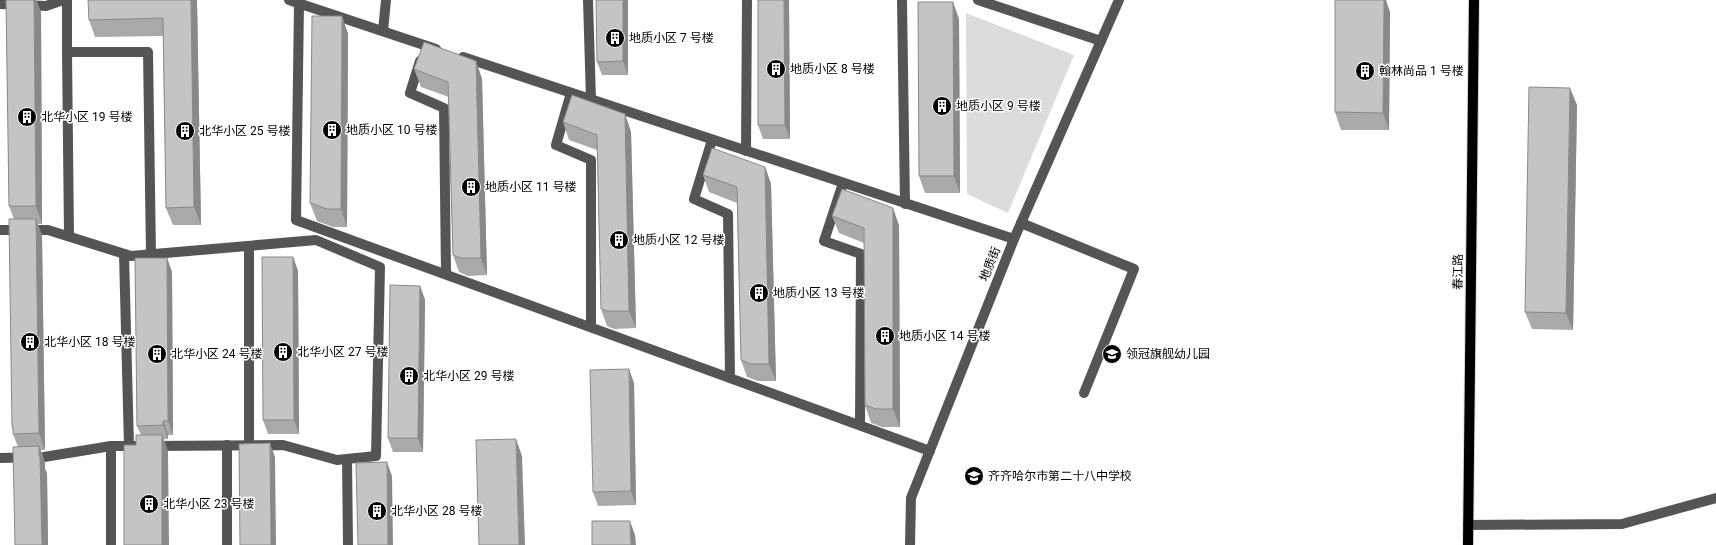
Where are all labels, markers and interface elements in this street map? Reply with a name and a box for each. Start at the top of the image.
building icon: 地质小区 7 号楼 [604,27,626,49]
place label: 地质小区 7 号楼 [629,31,714,45]
building icon: 地质小区 8 号楼 [765,58,787,80]
building icon: 翰林尚品 1 号楼 [1354,60,1376,82]
place label: 地质小区 8 号楼 [790,62,875,76]
place label: 翰林尚品 1 号楼 [1379,64,1464,78]
building icon: 地质小区 9 号楼 [931,95,953,117]
place label: 地质小区 9 号楼 [956,99,1041,113]
building icon: 北华小区 19 号楼 [16,106,38,128]
place label: 北华小区 19 号楼 [41,110,132,124]
building icon: 地质小区 10 号楼 [321,119,343,141]
building icon: 北华小区 25 号楼 [174,120,196,142]
place label: 地质小区 10 号楼 [346,123,437,137]
place label: 北华小区 25 号楼 [199,124,290,138]
building icon: 地质小区 11 号楼 [460,176,482,198]
place label: 地质小区 11 号楼 [485,180,576,194]
building icon: 地质小区 12 号楼 [608,229,630,251]
place label: 地质小区 12 号楼 [633,233,724,247]
street label: 地质街 [977,245,1003,283]
street label: 春江路 [1451,254,1465,290]
building icon: 地质小区 13 号楼 [748,282,770,304]
place label: 地质小区 13 号楼 [773,286,864,300]
building icon: 地质小区 14 号楼 [874,325,896,347]
place label: 地质小区 14 号楼 [899,329,990,343]
building icon: 北华小区 18 号楼 [19,331,41,353]
place label: 北华小区 18 号楼 [44,335,135,349]
building icon: 北华小区 27 号楼 [272,341,294,363]
building icon: 北华小区 24 号楼 [146,343,168,365]
school or university icon: 领冠旗舰幼儿园 [1101,343,1123,365]
place label: 北华小区 27 号楼 [297,345,388,359]
place label: 北华小区 24 号楼 [171,347,262,361]
place label: 领冠旗舰幼儿园 [1126,347,1210,361]
building icon: 北华小区 29 号楼 [398,365,420,387]
place label: 北华小区 29 号楼 [423,369,514,383]
school or university icon: 齐齐哈尔市第二十八中学校 [963,465,985,487]
place label: 齐齐哈尔市第二十八中学校 [988,469,1132,483]
building icon: 北华小区 23 号楼 [138,493,160,515]
place label: 北华小区 23 号楼 [163,497,254,511]
building icon: 北华小区 28 号楼 [366,500,388,522]
place label: 北华小区 28 号楼 [391,504,482,518]

